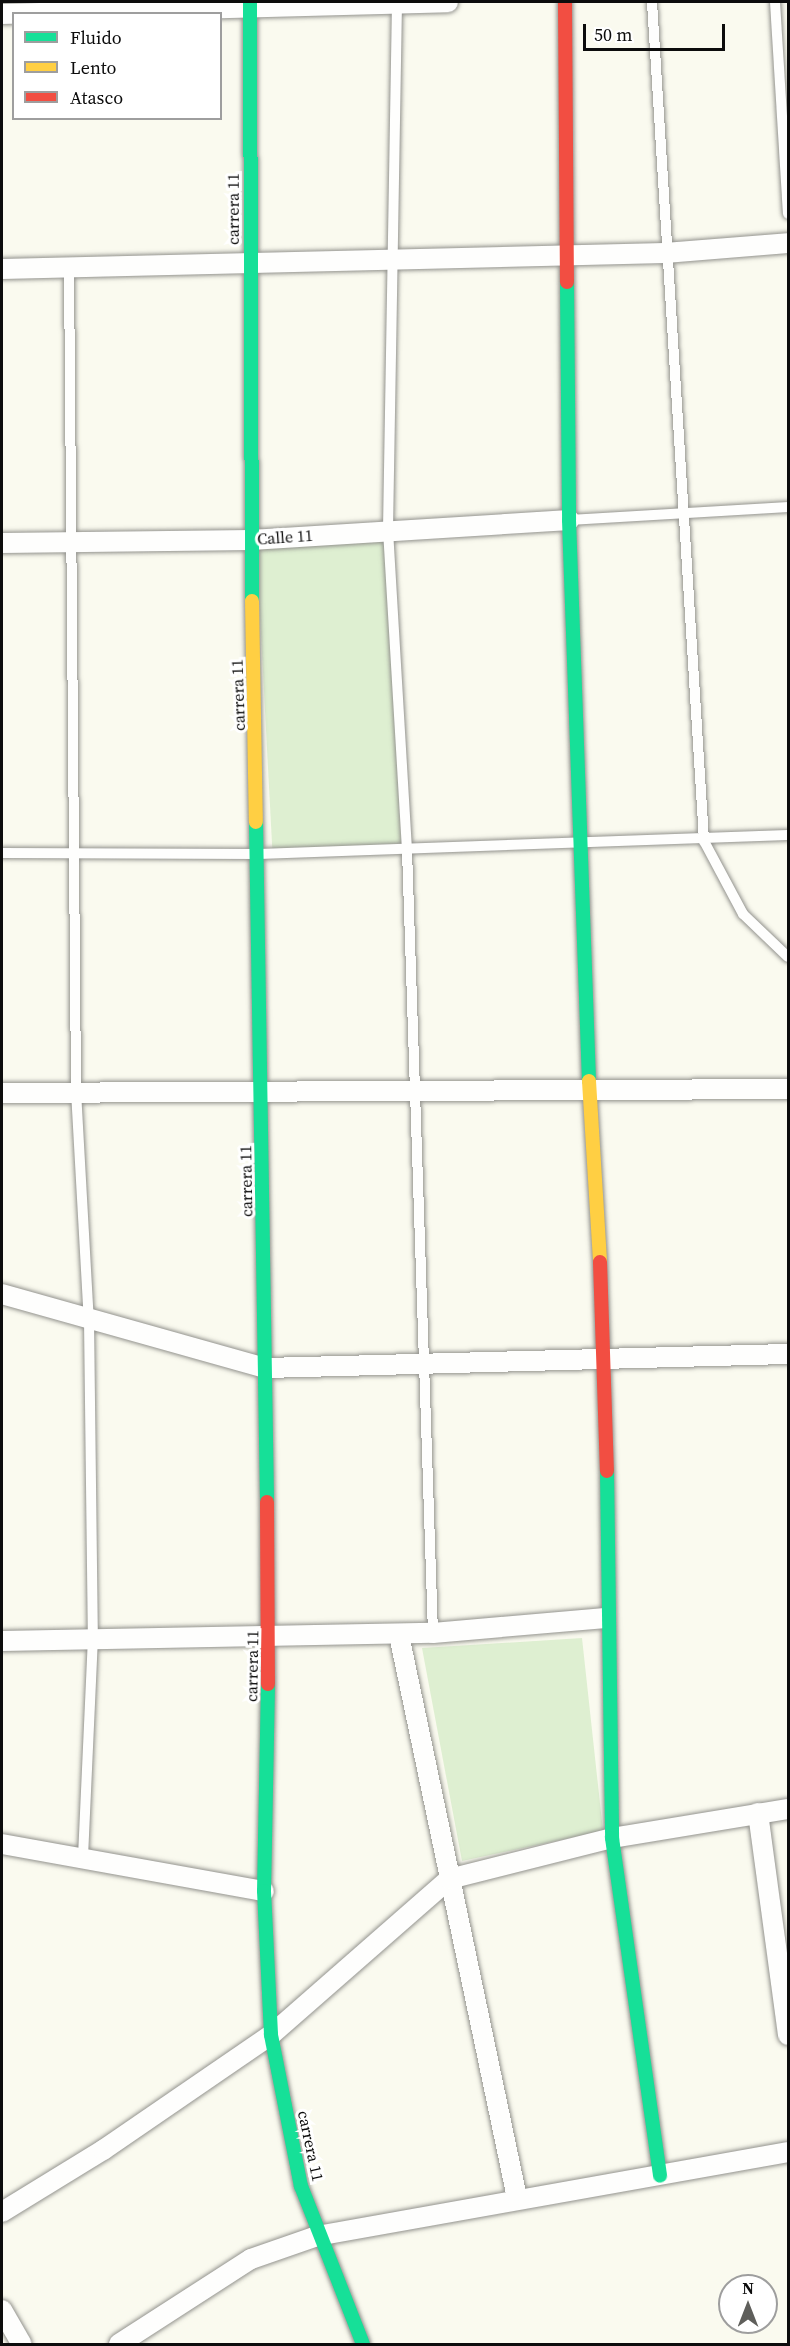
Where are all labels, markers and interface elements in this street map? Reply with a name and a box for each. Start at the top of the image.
legend [12,12,222,120]
scale bar [586,12,728,50]
text: 50 m [594,22,632,47]
text: Fluido [70,25,122,50]
text: Lento [70,55,116,80]
text: Atasco [70,85,123,110]
street label: carrera 11 [223,173,243,245]
street label: Calle 11 [257,525,313,549]
street label: carrera 11 [227,659,249,731]
street label: carrera 11 [236,1145,256,1217]
street label: carrera 11 [242,1630,262,1702]
street label: carrera 11 [294,2109,328,2183]
north arrow [718,2274,778,2334]
text: N [742,2277,754,2299]

